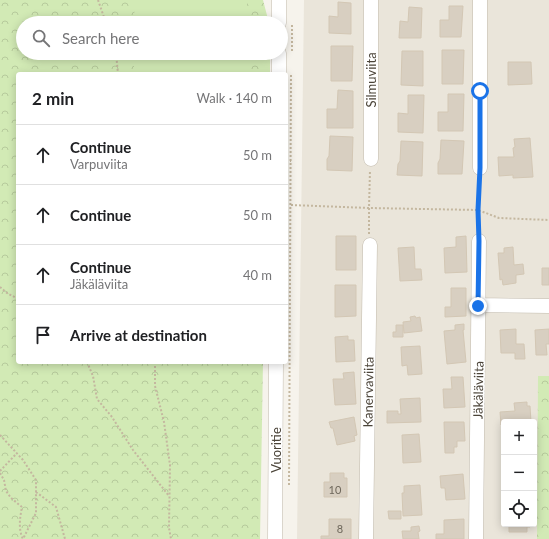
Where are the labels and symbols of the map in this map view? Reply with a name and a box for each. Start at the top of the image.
street label: Silmuviita [363,52,379,108]
route start [471,82,489,100]
route end [469,297,487,315]
street label: Kanervaviita [359,356,377,428]
street label: Jäkäläviita [469,361,487,419]
street label: Vuoritie [268,427,284,473]
house number: 10 [329,483,342,496]
house number: 8 [337,522,343,535]

